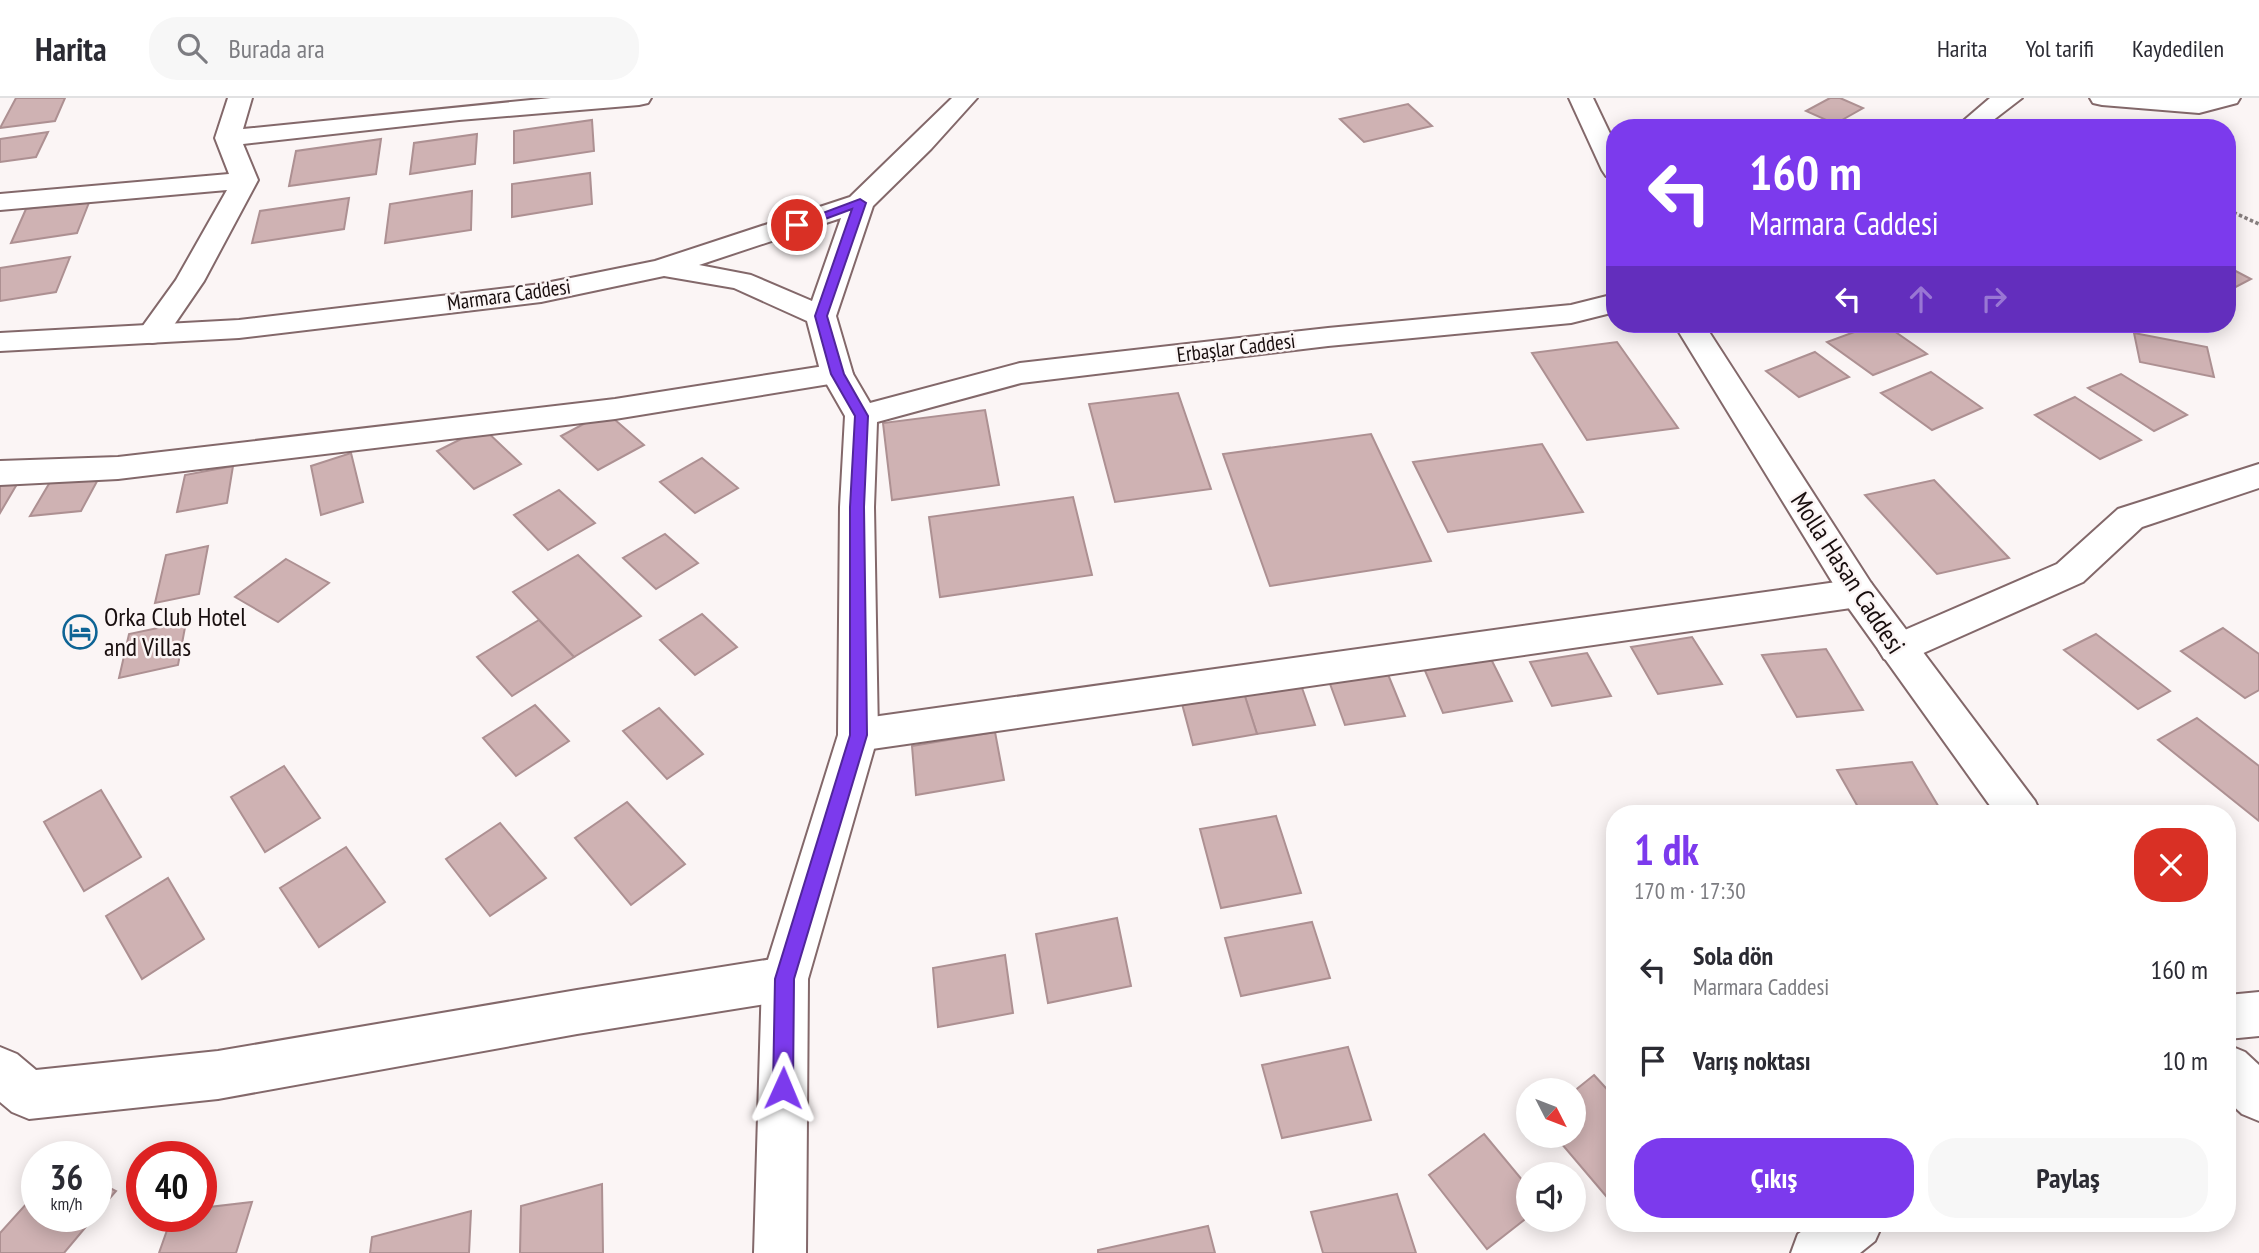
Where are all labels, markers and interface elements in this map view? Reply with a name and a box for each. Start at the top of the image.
search box [149,17,639,80]
text: Harita [35,27,107,70]
icon: search [173,29,211,67]
text: Burada ara [229,32,325,65]
text: Harita [1937,33,1987,64]
text: Yol tarifi [2025,33,2094,64]
text: Kaydedilen [2132,33,2224,64]
text: 160 m [1749,140,1862,204]
icon: left [1634,147,1725,238]
pin [767,195,827,255]
text: Marmara Caddesi [1749,202,1939,244]
icon: arrive [778,206,816,244]
street label: Marmara Caddesi [445,272,572,317]
icon: left [1829,280,1867,318]
icon: ahead [1902,280,1940,318]
icon: right [1975,280,2013,318]
street label: Erbaşlar Caddesi [1175,327,1297,368]
street label: Molla Hasan Caddesi [1784,486,1913,660]
place label: Orka Club Hotel and Villas [104,600,246,663]
hotel icon: Orka Club Hotel and Villas [61,613,99,651]
text: 1 dk [1634,822,1699,877]
button: close [2134,828,2208,902]
text: 170 m · 17:30 [1634,876,1746,905]
text: Sola dön [1693,939,1773,972]
icon: left [1634,951,1672,989]
text: 160 m [2150,953,2208,986]
text: Marmara Caddesi [1693,972,1829,1001]
icon: arrive [1634,1042,1672,1080]
text: Varış noktası [1693,1044,1811,1077]
text: 10 m [2162,1044,2208,1077]
position arrow [746,1051,820,1125]
north arrow [1516,1078,1586,1148]
map controls [1516,1078,1586,1232]
button: Çıkış [1634,1138,1914,1218]
button: Paylaş [1928,1138,2208,1218]
speed limit sign: 40 [126,1141,217,1232]
text: 36 [50,1154,83,1200]
button: sound [1516,1162,1586,1232]
text: km/h [51,1192,82,1215]

